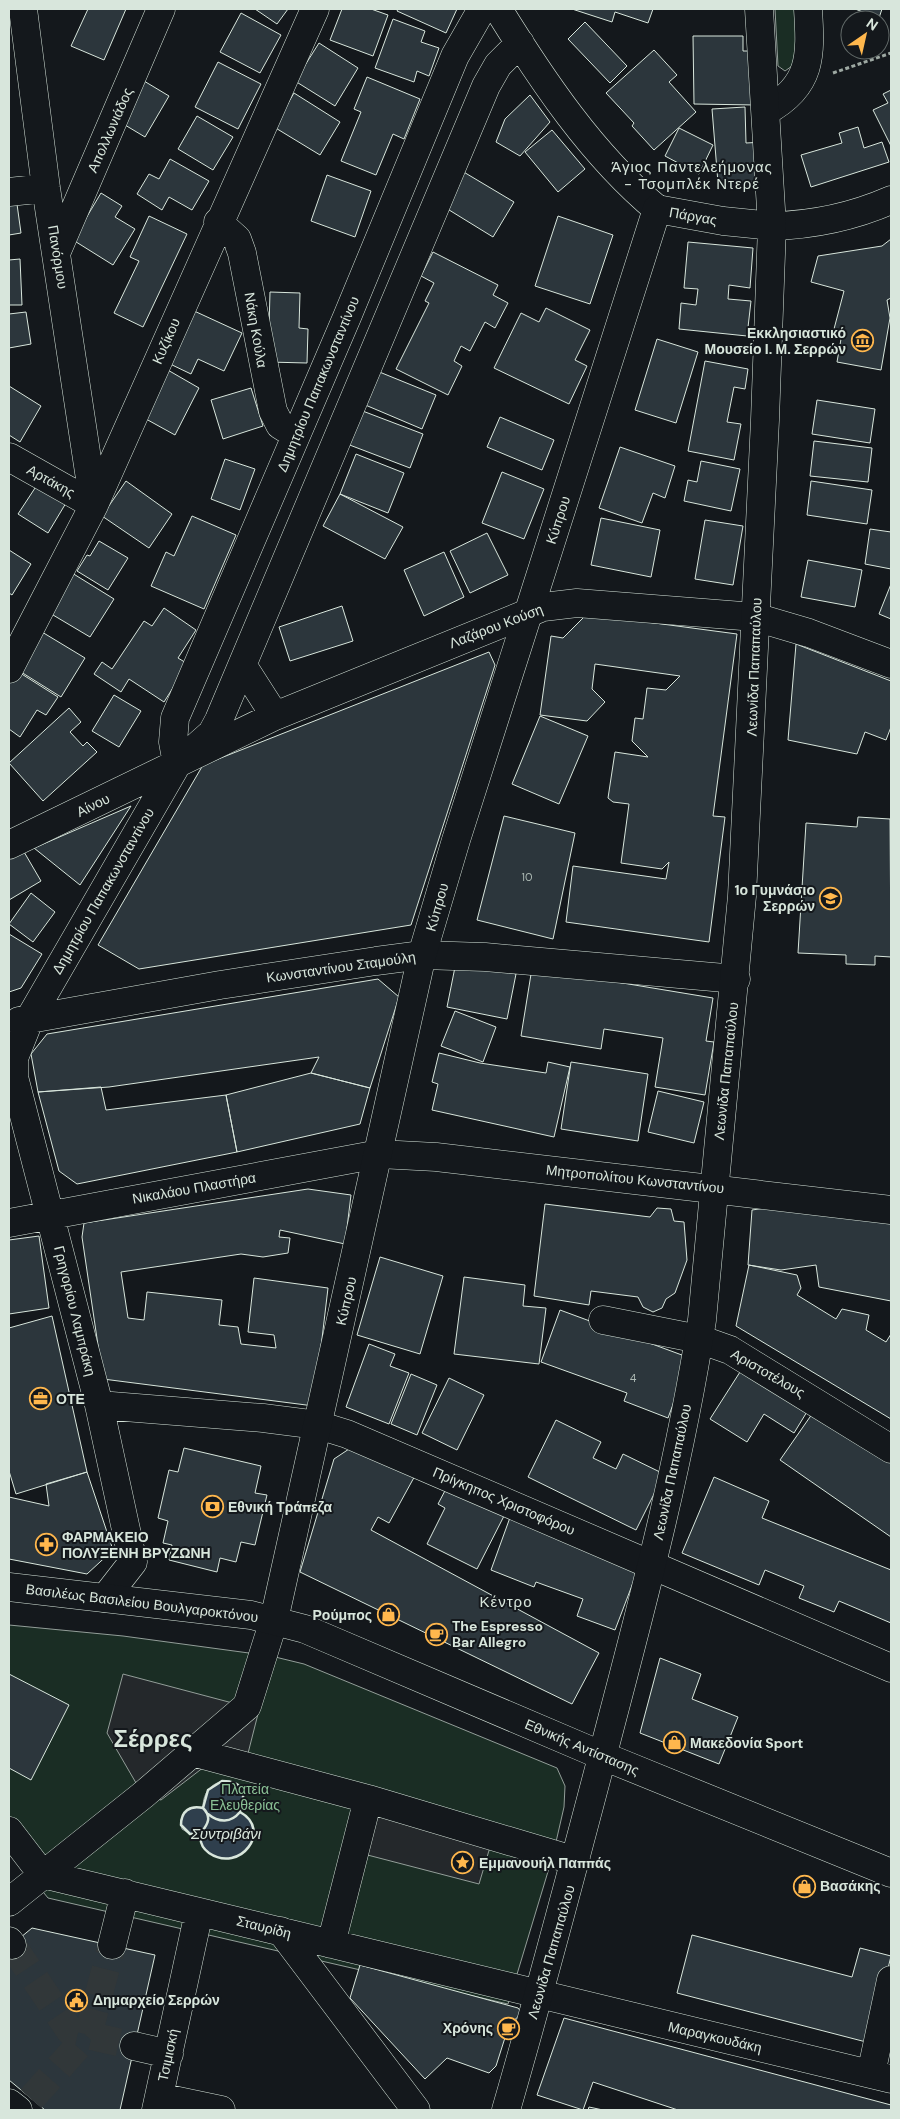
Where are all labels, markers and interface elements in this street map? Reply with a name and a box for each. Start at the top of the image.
north arrow [840,10,890,60]
text: N [863,14,882,35]
street label: Απολλωνιάδος [83,84,137,175]
district label: Άγιος Παντελεήμονας - Τσομπλέκ Ντερέ [611,157,773,194]
street label: Πάργας [668,203,718,229]
street label: Πανόρμου [44,224,72,290]
street label: Νάκη Κούλα [241,291,271,369]
street label: Δημητρίου Παπακωνσταντίνου [273,293,363,475]
street label: Κυζίκου [148,315,184,367]
place label: Εκκλησιαστικό Μουσείο Ι. Μ. Σερρών [705,324,846,358]
museum icon: Εκκλησιαστικό Μουσείο Ι. Μ. Σερρών [850,329,874,353]
street label: Αρτάκης [24,461,78,502]
street label: Κύπρου [542,494,574,546]
street label: Λεωνίδα Παπαπαύλου [743,597,765,737]
street label: Λαζάρου Κούση [447,600,545,652]
street label: Αίνου [73,789,113,821]
street label: Δημητρίου Παπακωνσταντίνου [48,805,158,977]
house number: 10 [522,870,532,884]
street label: Κύπρου [422,881,452,933]
place label: 1ο Γυμνάσιο Σερρών [735,881,815,915]
school or university icon: 1ο Γυμνάσιο Σερρών [819,886,843,910]
street label: Κωνσταντίνου Σταμούλη [265,948,417,986]
street label: Λεωνίδα Παπαπαύλου [710,1001,742,1141]
street label: Μητροπολίτου Κωνσταντίνου [545,1161,725,1197]
street label: Νικαλάου Πλαστήρα [131,1168,257,1208]
street label: Γρηγορίου Λαμπράκη [50,1244,100,1378]
street label: Κύπρου [332,1275,360,1327]
street label: Αριστοτέλους [728,1345,809,1402]
house number: 4 [630,1371,637,1385]
office icon: ΟΤΕ [28,1387,52,1411]
place label: ΟΤΕ [56,1390,85,1408]
street label: Λεωνίδα Παπαπαύλου [649,1402,695,1542]
street label: Πρίγκηπος Χριστοφόρου [430,1463,578,1539]
bank icon: Εθνική Τράπεζα [200,1495,224,1519]
place label: Εθνική Τράπεζα [228,1498,332,1516]
place label: ΦΑΡΜΑΚΕΙΟ ΠΟΛΥΞΕΝΗ ΒΡΥΖΩΝΗ [62,1528,211,1562]
pharmacy icon: ΦΑΡΜΑΚΕΙΟ ΠΟΛΥΞΕΝΗ ΒΡΥΖΩΝΗ [34,1533,58,1557]
street label: Βασιλέως Βασιλείου Βουλγαροκτόνου [25,1580,259,1626]
district label: Κέντρο [480,1592,533,1612]
shop icon: Ρούμπος [376,1603,400,1627]
place label: Ρούμπος [313,1606,372,1624]
place label: The Espresso Bar Allegro [452,1617,543,1651]
cafe icon: The Espresso Bar Allegro [424,1622,448,1646]
street label: Εθνικής Αντίστασης [522,1715,642,1779]
district label: Σέρρες [114,1723,192,1754]
shop icon: Μακεδονία Sport [662,1731,686,1755]
place label: Μακεδονία Sport [690,1734,803,1752]
park label: Πλατεία Ελευθερίας [210,1780,280,1814]
water label: Συντριβάνι [190,1824,262,1844]
place icon: Εμμανουήλ Παππάς [451,1851,475,1875]
place label: Εμμανουήλ Παππάς [479,1854,611,1872]
shop icon: Βασάκης [792,1874,816,1898]
place label: Βασάκης [820,1877,881,1895]
street label: Λεωνίδα Παπαπαύλου [523,1883,579,2021]
street label: Σταυρίδη [235,1912,293,1942]
public building icon: Δημαρχείο Σερρών [65,1988,89,2012]
place label: Δημαρχείο Σερρών [93,1991,220,2009]
cafe icon: Χρόνης [497,2016,521,2040]
street label: Μαραγκουδάκη [666,2017,764,2057]
place label: Χρόνης [443,2019,493,2037]
street label: Τσιμισκή [154,2027,182,2083]

